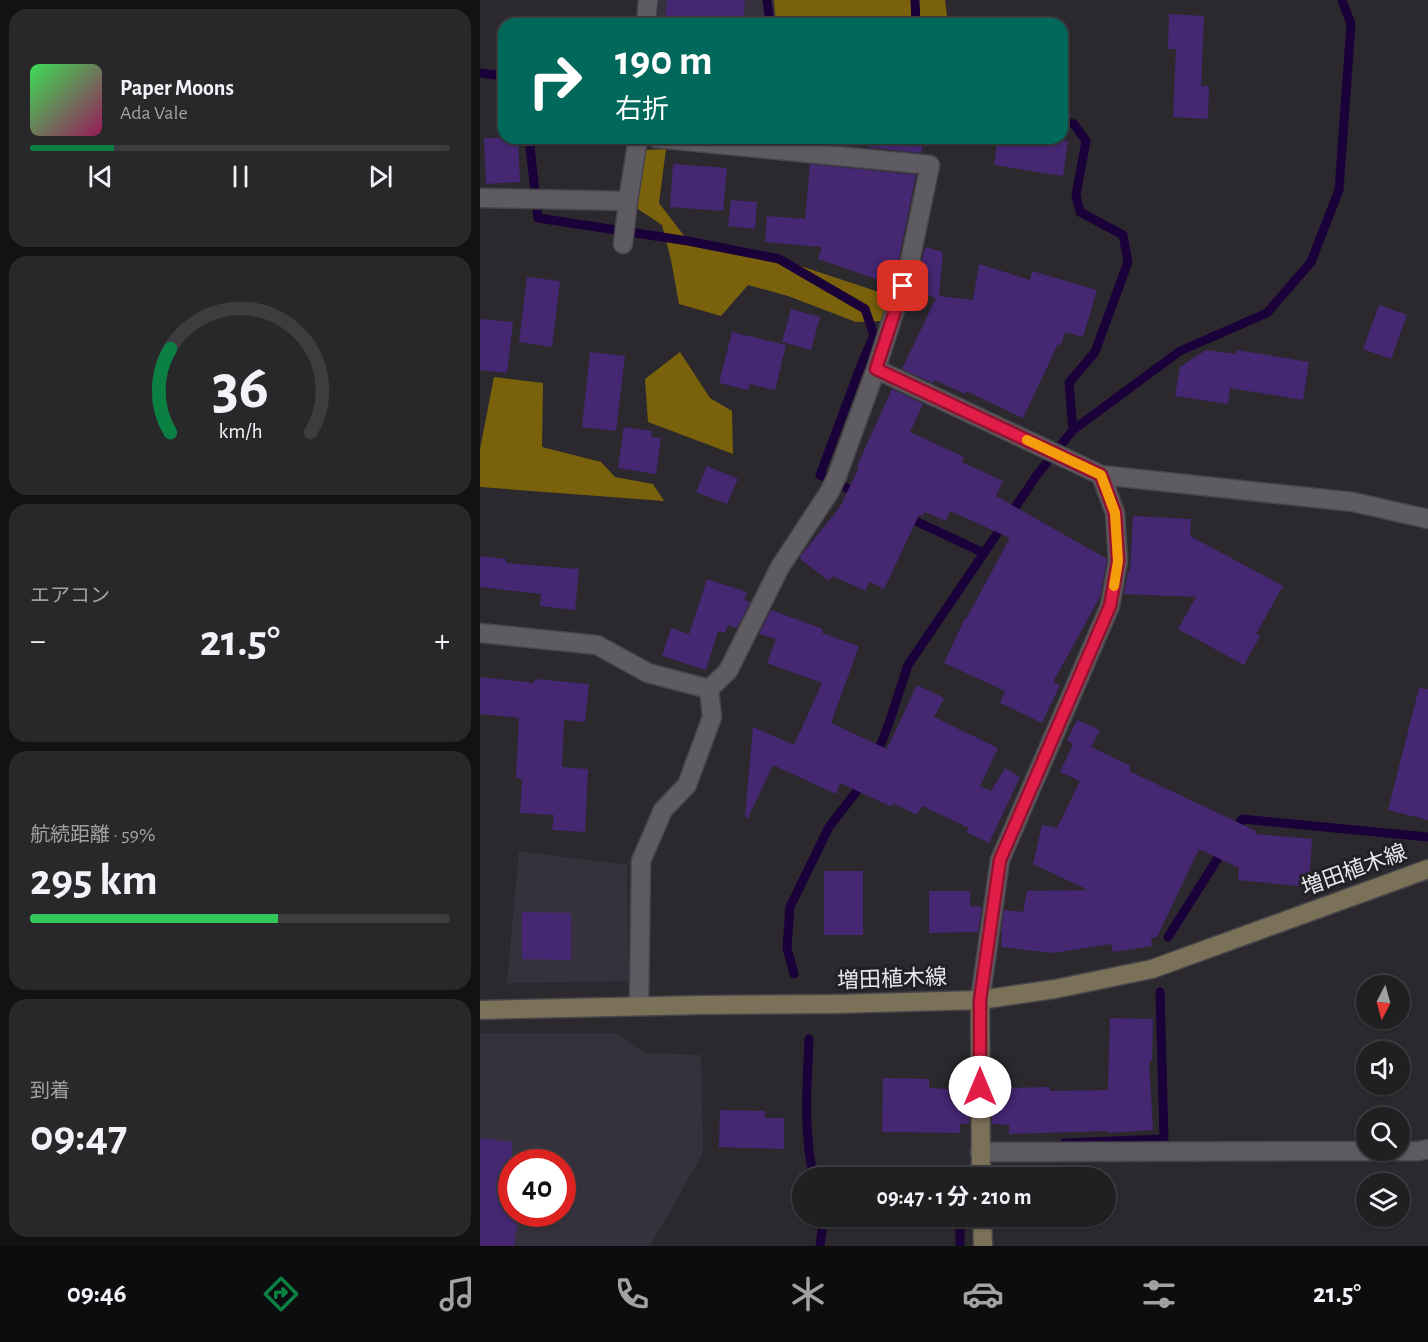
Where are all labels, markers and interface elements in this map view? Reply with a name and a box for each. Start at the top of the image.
text: 190 m [615,40,713,82]
icon: right [516,42,594,120]
text: Paper Moons [120,77,234,99]
text: 右折 [615,96,669,123]
text: Ada Vale [120,103,188,123]
icon: previous [84,160,117,193]
icon: pause [224,160,257,193]
icon: next [364,160,397,193]
pin [877,260,928,311]
icon: arrive [886,269,919,302]
text: 36 [211,357,269,419]
text: km/h [218,421,262,442]
text: エアコン [30,586,110,606]
text: 21.5° [200,619,280,664]
text: − [30,625,46,658]
text: + [434,625,450,658]
text: 航続距離 · 59% [30,825,155,845]
street label: 増田植木線 [1298,840,1409,899]
text: 295 km [30,858,158,903]
street label: 増田植木線 [837,965,947,992]
north arrow [1356,975,1410,1029]
map controls [1356,975,1410,1227]
button: sound [1356,1041,1410,1095]
position arrow [948,1055,1012,1119]
text: 到着 [30,1081,70,1101]
button: search [1356,1107,1410,1161]
text: 09:47 [30,1114,128,1159]
speed limit sign: 40 [498,1149,576,1227]
button: layers [1356,1173,1410,1227]
text: 09:47 · 1 分 · 210 m [876,1186,1032,1208]
icon: directions [260,1273,302,1315]
icon: music [436,1273,478,1315]
icon: phone [611,1273,653,1315]
icon: climate [787,1273,829,1315]
icon: car [962,1273,1004,1315]
icon: filters [1138,1273,1180,1315]
text: 09:46 [67,1280,127,1307]
text: 21.5° [1313,1280,1361,1307]

